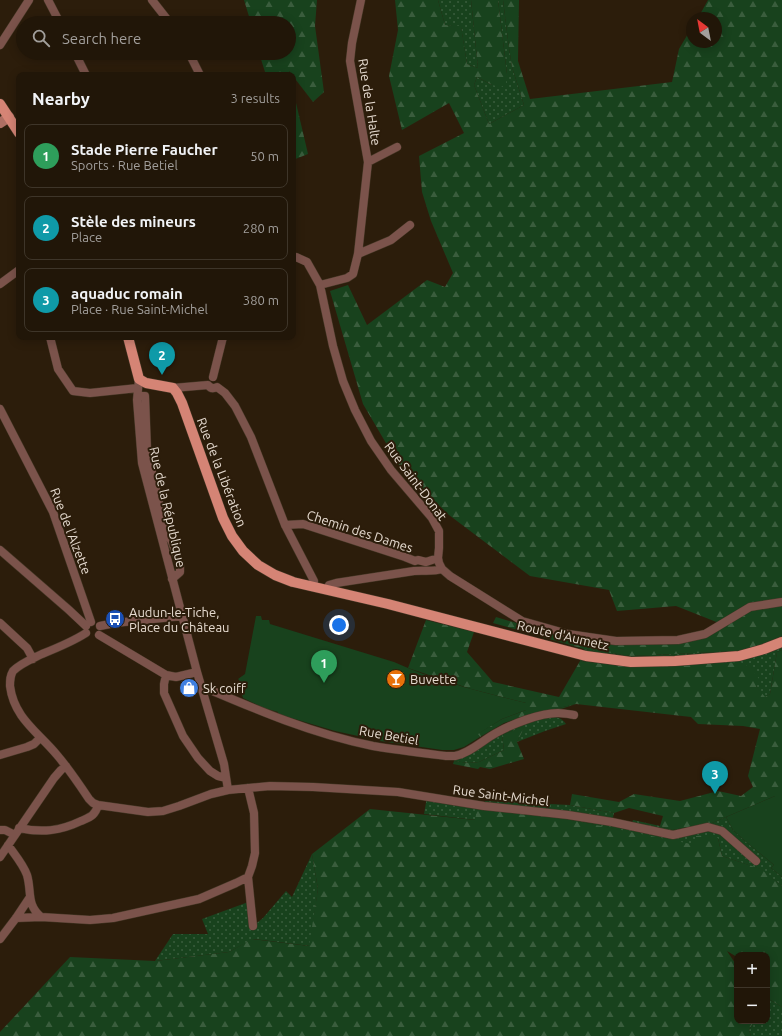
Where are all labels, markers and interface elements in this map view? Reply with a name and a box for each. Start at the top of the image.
north arrow [686,12,722,48]
search box [16,16,296,60]
icon: search [30,27,52,49]
text: Search here [62,30,141,47]
street label: Rue de la Halte [356,57,384,147]
text: Nearby [32,89,90,108]
text: 3 results [230,91,280,105]
text: Stade Pierre Faucher [71,141,218,158]
text: 1 [42,149,50,163]
text: 50 m [250,149,279,163]
text: Sports · Rue Betiel [71,158,178,172]
text: Stèle des mineurs [71,213,196,230]
text: 2 [42,221,50,235]
text: 280 m [243,221,279,235]
text: Place [71,230,102,244]
text: aquaduc romain [71,285,183,302]
text: 3 [42,293,50,307]
text: 380 m [243,293,279,307]
text: Place · Rue Saint-Michel [71,302,208,316]
pin: 2 [149,342,175,375]
street label: Rue de la Libération [195,415,249,529]
street label: Rue Saint-Donat [382,439,450,523]
street label: Rue de la République [147,445,189,569]
street label: Rue de l'Alzette [48,486,94,576]
street label: Chemin des Dames [305,507,415,555]
place label: Audun-le-Tiche, Place du Château [129,605,230,634]
bus stop icon: Audun-le-Tiche, Place du Château [104,608,126,630]
your location [329,615,349,635]
street label: Route d'Aumetz [516,618,610,652]
pin: 1 [311,650,337,683]
bar icon: Buvette [385,668,407,690]
place label: Buvette [410,672,457,686]
shop icon: Sk coiff [178,677,200,699]
place label: Sk coiff [203,681,246,695]
street label: Rue Betiel [358,723,420,747]
pin: 3 [702,761,728,794]
street label: Rue Saint-Michel [452,782,550,808]
map controls [734,952,770,1024]
button: + [734,952,770,988]
button: − [734,988,770,1024]

